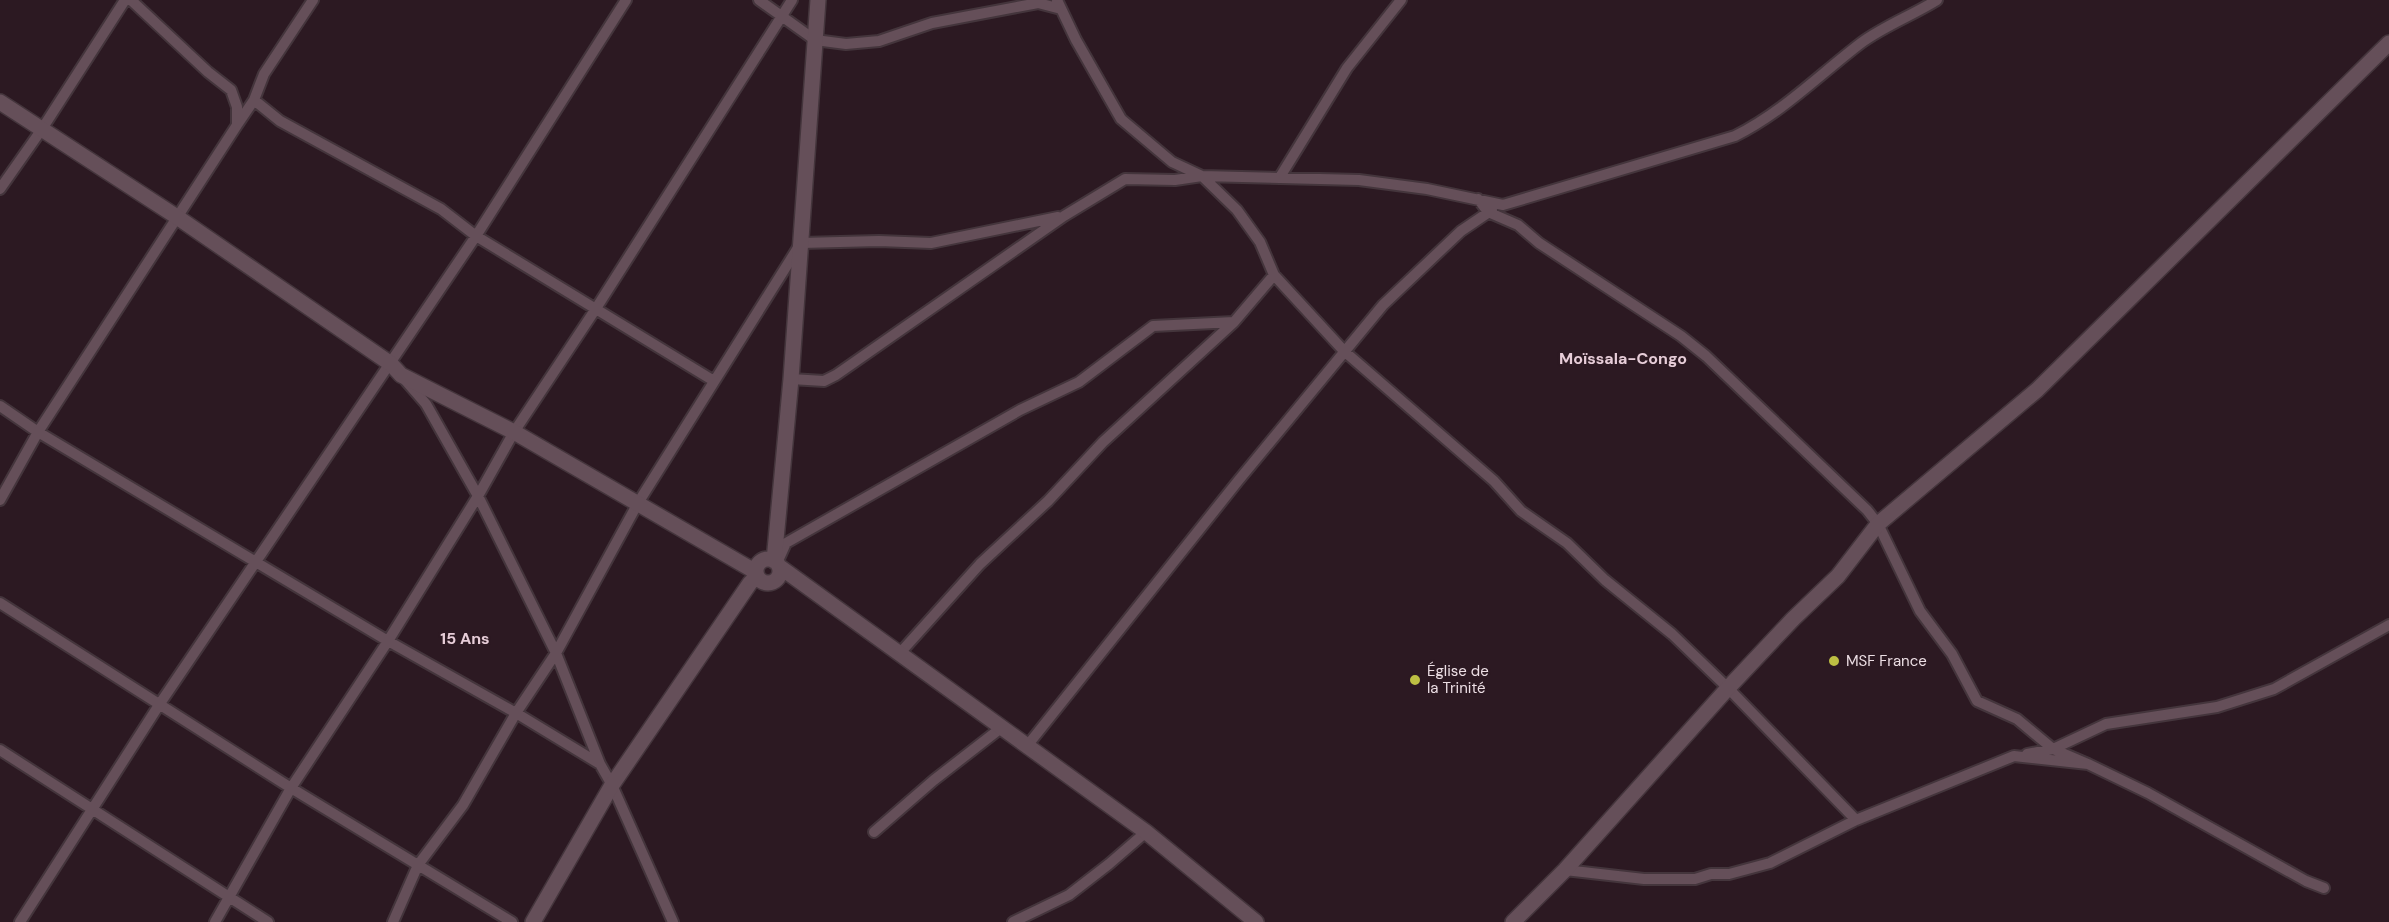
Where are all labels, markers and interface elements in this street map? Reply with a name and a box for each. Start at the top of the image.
district label: Moïssala-Congo [1559,348,1687,369]
district label: 15 Ans [440,628,490,649]
place label: MSF France [1846,651,1927,671]
marker: MSF France [1827,654,1841,668]
place label: Église de la Trinité [1427,661,1489,698]
marker: Église de la Trinité [1408,673,1422,687]

